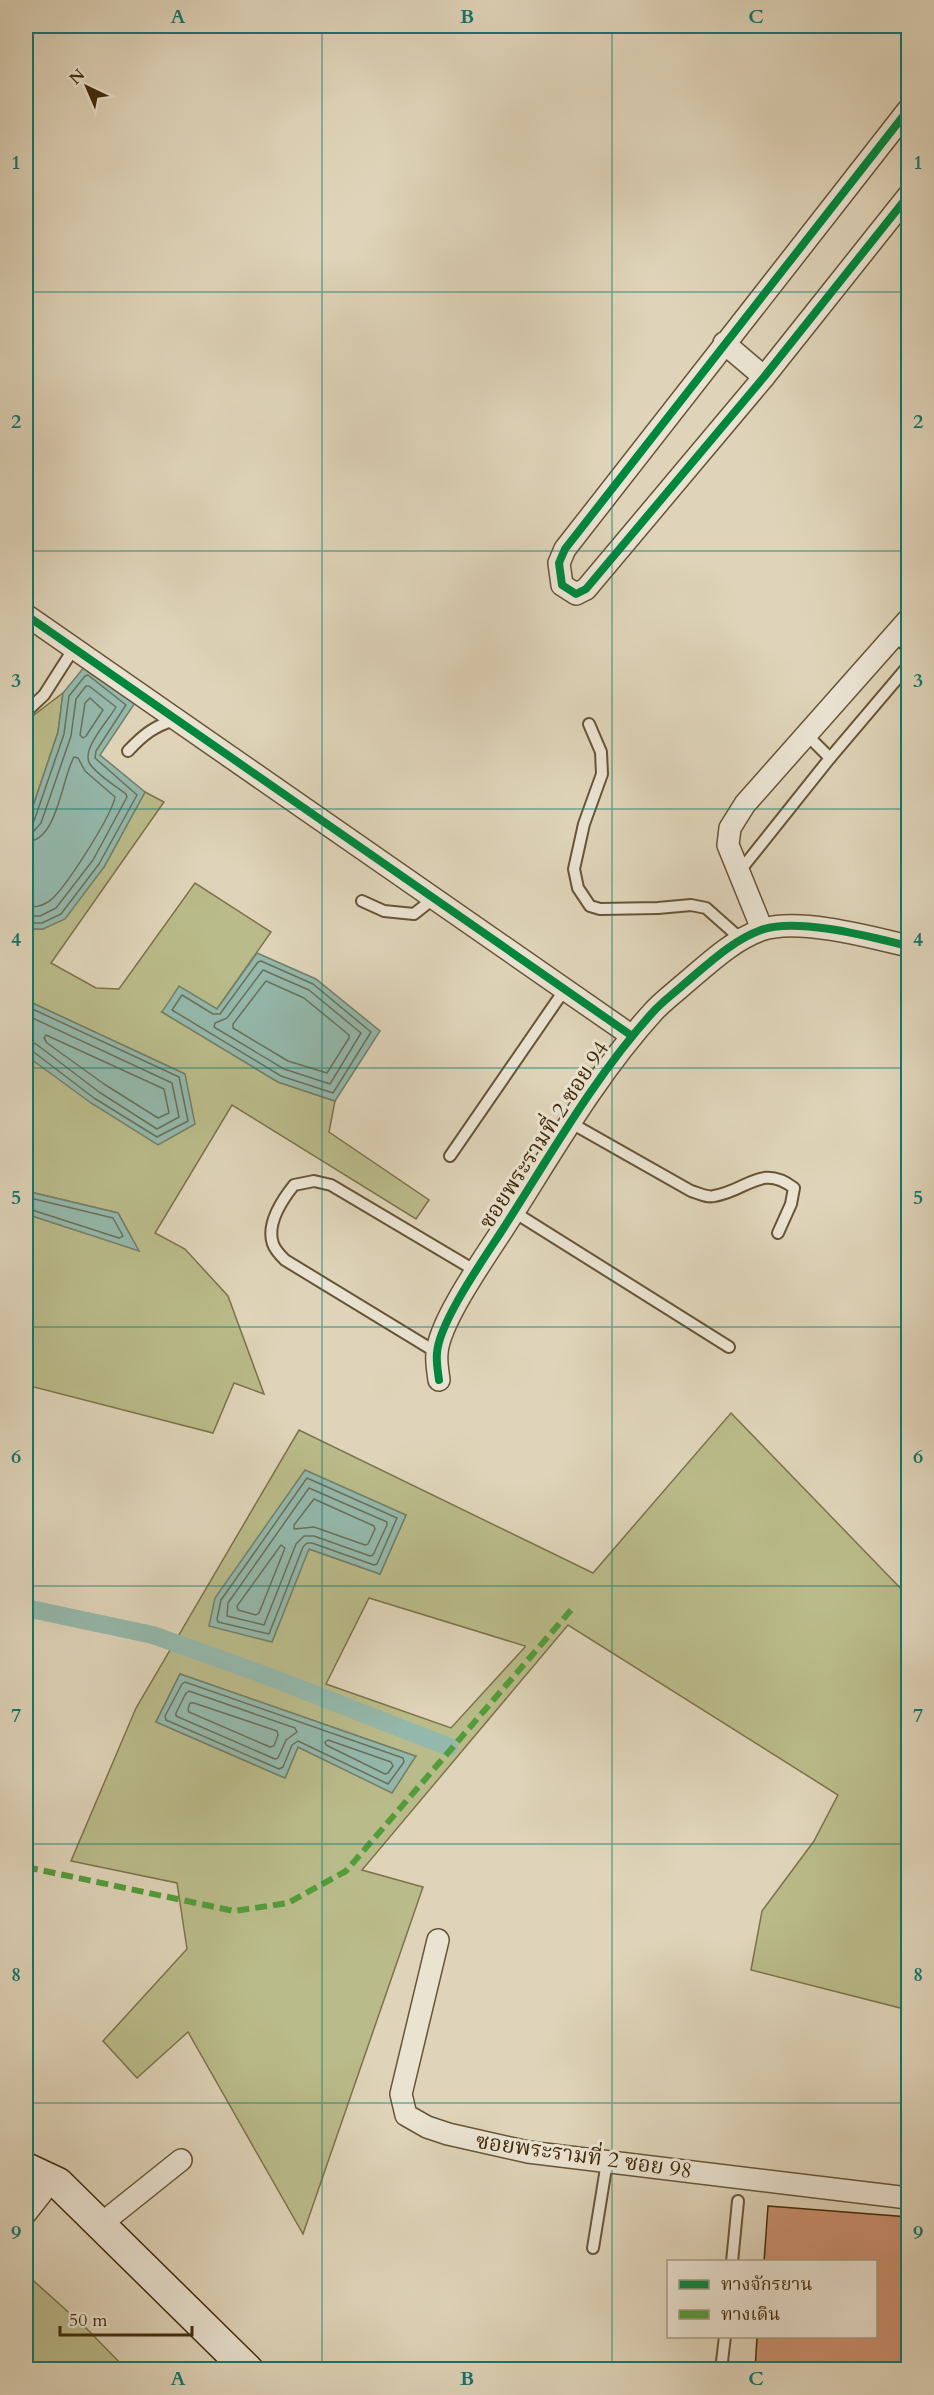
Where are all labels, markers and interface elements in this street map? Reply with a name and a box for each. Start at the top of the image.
text: A [170,3,186,30]
text: B [460,3,474,30]
text: C [748,3,764,30]
north arrow [57,57,117,117]
text: N [65,64,90,90]
text: 1 [11,149,21,176]
text: 1 [913,149,923,176]
text: 2 [11,408,21,435]
text: 2 [913,408,923,435]
text: 3 [11,667,21,694]
text: 3 [913,667,923,694]
text: 4 [11,926,21,953]
text: 4 [913,926,923,953]
street label: ซอยพระรามที่ 2 ซอย 94 [470,1034,616,1235]
text: 5 [11,1184,21,1211]
text: 5 [913,1184,923,1211]
text: 6 [11,1443,21,1470]
text: 6 [913,1443,923,1470]
text: 7 [11,1702,21,1729]
text: 7 [913,1702,923,1729]
text: 8 [11,1961,21,1988]
text: 8 [913,1961,923,1988]
street label: ซอยพระรามที่ 2 ซอย 98 [474,2124,694,2186]
text: 9 [11,2219,21,2246]
text: 9 [913,2219,923,2246]
legend [667,2260,877,2338]
text: ทางจักรยาน [721,2272,812,2297]
scale bar [60,2299,192,2337]
text: ทางเดิน [721,2302,780,2327]
text: 50 m [69,2308,108,2333]
text: A [170,2365,186,2392]
text: B [460,2365,474,2392]
text: C [748,2365,764,2392]

